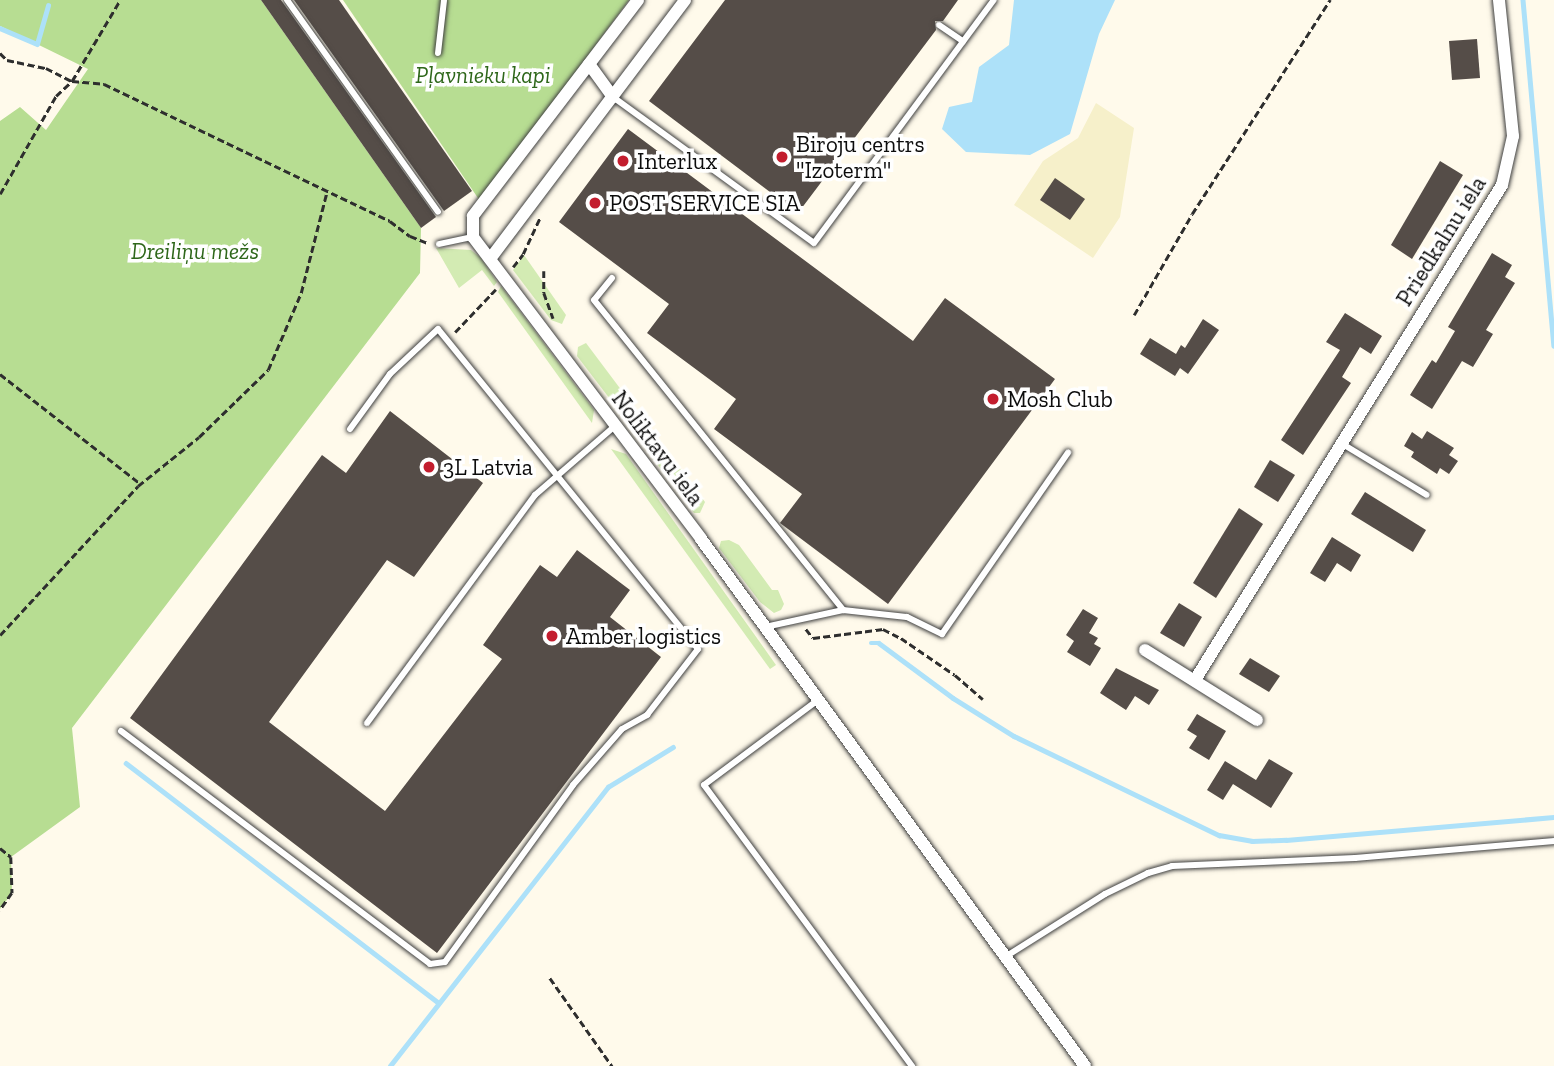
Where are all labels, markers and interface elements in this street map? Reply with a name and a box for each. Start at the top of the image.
park label: Pļavnieku kapi [415,61,551,89]
place label: Biroju centrs "Izoterm" [796,130,925,184]
place label: Interlux [637,147,717,175]
marker: Biroju centrs "Izoterm" [774,149,790,165]
marker: Interlux [615,153,631,169]
street label: Priedkalnu iela [1390,171,1492,311]
place label: POST SERVICE SIA [609,189,800,217]
marker: POST SERVICE SIA [587,195,603,211]
park label: Dreiliņu mežs [131,237,259,265]
street label: Noliktavu iela [606,385,710,511]
place label: Mosh Club [1007,385,1113,413]
marker: Mosh Club [985,391,1001,407]
place label: 3L Latvia [443,453,533,481]
marker: 3L Latvia [421,459,437,475]
place label: Amber logistics [566,622,721,650]
marker: Amber logistics [544,628,560,644]

